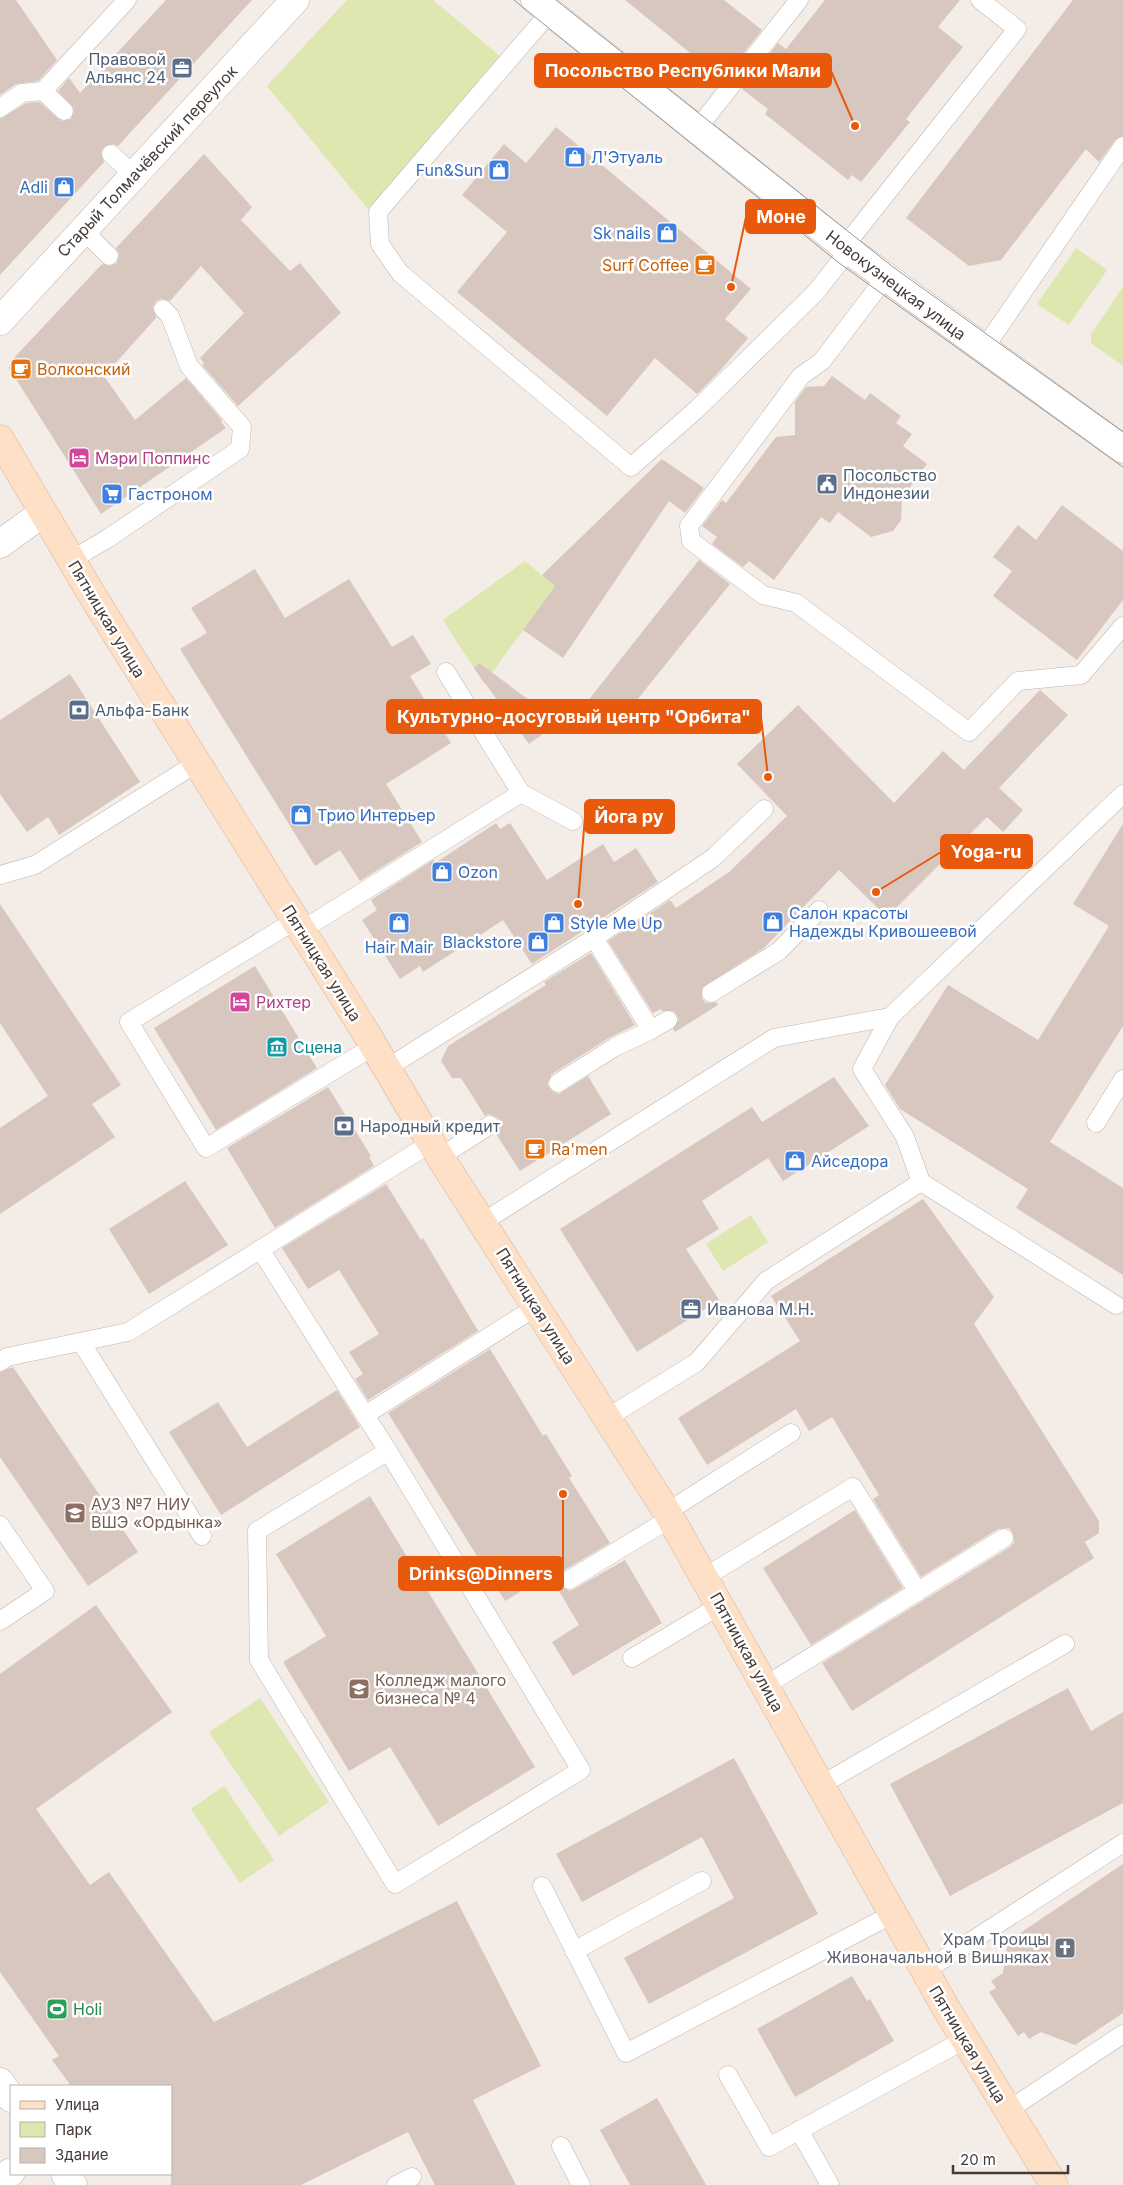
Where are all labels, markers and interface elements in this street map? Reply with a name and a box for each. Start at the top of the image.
place label: Правовой Альянс 24 [85,49,166,87]
callout: Посольство Республики Мали [535,54,831,87]
office icon: Правовой Альянс 24 [170,56,194,80]
text: Посольство Республики Мали [545,60,821,81]
street label: Старый Толмачёвский переулок [53,61,241,261]
shop icon: Л'Этуаль [563,145,587,169]
place label: Л'Этуаль [591,147,663,167]
shop icon: Fun&Sun [487,158,511,182]
place label: Fun&Sun [416,160,483,180]
shop icon: Adli [52,175,76,199]
place label: Adli [19,177,48,197]
callout: Моне [746,200,815,233]
text: Моне [756,206,806,227]
shop icon: Sk nails [655,221,679,245]
place label: Sk nails [593,223,651,243]
street label: Новокузнецкая улица [822,226,970,344]
cafe icon: Surf Coffee [693,253,717,277]
place label: Surf Coffee [602,255,689,275]
cafe icon: Волконский [9,357,33,381]
place label: Волконский [37,359,130,379]
hotel icon: Мэри Поппинс [67,446,91,470]
place label: Мэри Поппинс [95,448,211,468]
place label: Посольство Индонезии [843,465,937,503]
public building icon: Посольство Индонезии [815,472,839,496]
supermarket icon: Гастроном [100,482,124,506]
place label: Гастроном [128,484,213,504]
street label: Пятницкая улица [64,557,150,681]
bank icon: Альфа-Банк [67,698,91,722]
place label: Альфа-Банк [95,700,190,720]
callout: Культурно-досуговый центр "Орбита" [387,700,761,733]
text: Культурно-досуговый центр "Орбита" [397,706,751,727]
callout: Йога ру [585,800,674,833]
shop icon: Трио Интерьер [289,803,313,827]
place label: Трио Интерьер [317,805,436,825]
text: Йога ру [594,806,664,827]
callout: Yoga-ru [941,835,1032,868]
text: Yoga-ru [950,841,1022,862]
shop icon: Ozon [430,860,454,884]
place label: Ozon [458,862,498,882]
street label: Пятницкая улица [278,901,366,1025]
place label: Салон красоты Надежды Кривошеевой [789,903,977,941]
shop icon: Салон красоты Надежды Кривошеевой [761,910,785,934]
shop icon: Hair Mair [387,911,411,935]
shop icon: Style Me Up [542,911,566,935]
place label: Style Me Up [570,913,663,933]
shop icon: Blackstore [526,930,550,954]
place label: Blackstore [443,932,522,952]
place label: Hair Mair [365,937,433,957]
hotel icon: Рихтер [228,990,252,1014]
place label: Рихтер [256,992,311,1012]
museum icon: Сцена [265,1035,289,1059]
place label: Сцена [293,1037,342,1057]
bank icon: Народный кредит [332,1114,356,1138]
place label: Народный кредит [360,1116,501,1136]
cafe icon: Ra'men [523,1137,547,1161]
place label: Ra'men [551,1139,608,1159]
shop icon: Айседора [783,1149,807,1173]
place label: Айседора [811,1151,889,1171]
street label: Пятницкая улица [492,1244,580,1368]
office icon: Иванова М.Н. [679,1297,703,1321]
place label: Иванова М.Н. [707,1299,814,1319]
place label: АУЗ №7 НИУ ВШЭ «Ордынка» [91,1494,223,1532]
school or university icon: АУЗ №7 НИУ ВШЭ «Ордынка» [63,1501,87,1525]
callout: Drinks@Dinners [399,1557,563,1590]
text: Drinks@Dinners [409,1563,553,1584]
street label: Пятницкая улица [706,1589,788,1715]
place label: Колледж малого бизнеса № 4 [375,1670,506,1708]
school or university icon: Колледж малого бизнеса № 4 [347,1677,371,1701]
place label: Храм Троицы Живоначальной в Вишняках [826,1929,1049,1967]
church icon: Храм Троицы Живоначальной в Вишняках [1053,1936,1077,1960]
street label: Пятницкая улица [925,1982,1011,2106]
sports icon: Holi [45,1997,69,2021]
place label: Holi [73,1999,102,2019]
legend [10,2085,172,2175]
text: Улица [55,2095,99,2114]
text: Парк [55,2120,92,2139]
scale bar [953,2142,1068,2174]
text: Здание [55,2145,109,2164]
text: 20 m [960,2150,996,2169]

